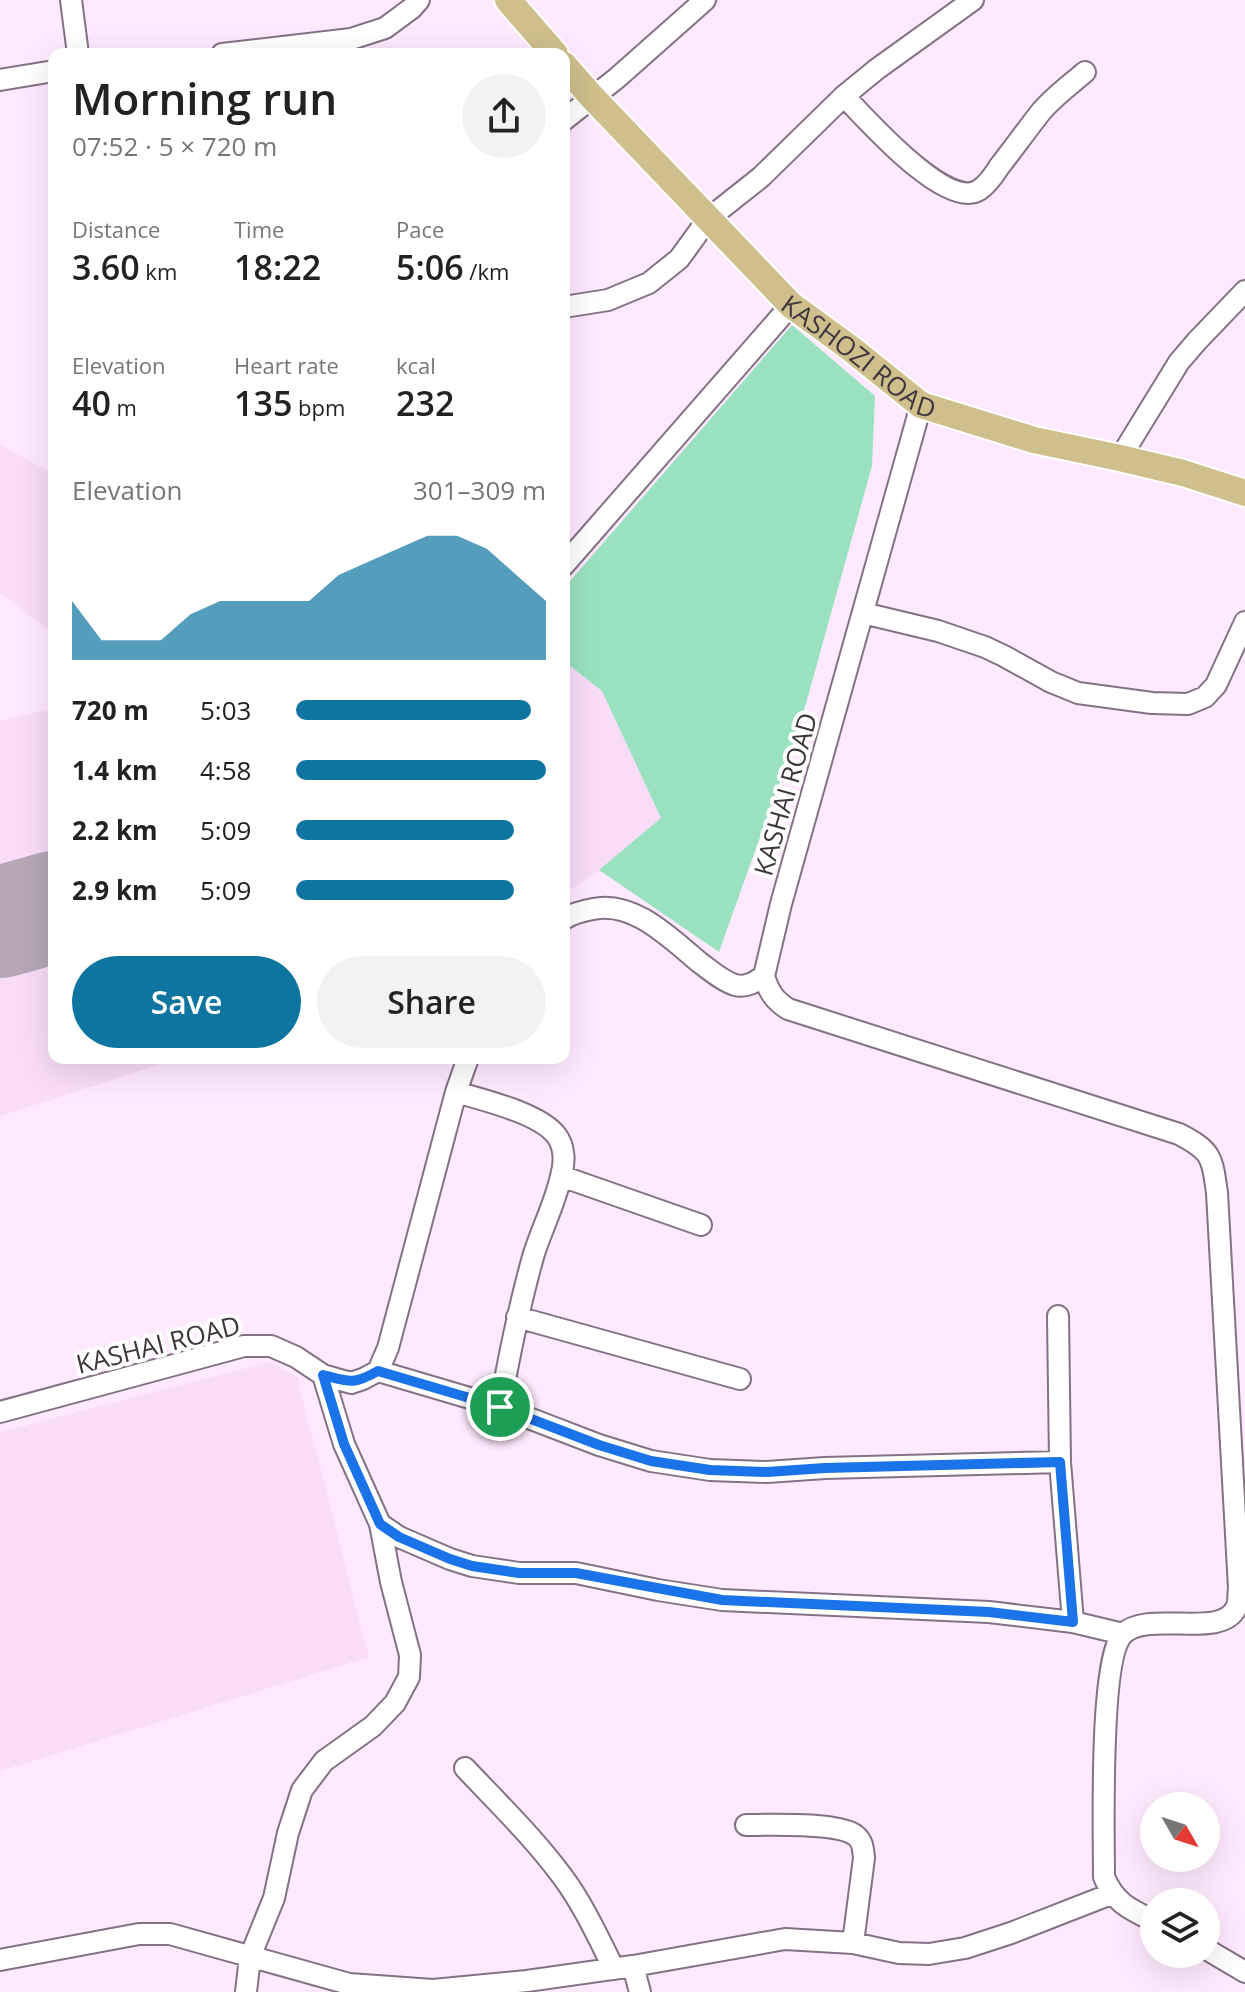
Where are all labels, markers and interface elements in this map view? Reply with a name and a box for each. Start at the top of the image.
text: Morning run [72,68,337,128]
button: share [462,74,546,158]
text: 07:52 · 5 × 720 m [72,128,277,164]
text: Distance [72,214,160,244]
text: Time [234,214,284,244]
text: Pace [396,214,444,244]
text: 3.60 [72,244,140,290]
text: 18:22 [234,244,321,290]
text: 5:06 [396,244,464,290]
text: km [140,256,177,286]
text: /km [464,256,509,286]
street label: KASHOZI ROAD [774,286,941,427]
text: Elevation [72,350,165,380]
text: Heart rate [234,350,339,380]
text: kcal [396,350,436,380]
text: 40 [72,380,111,426]
text: 135 [234,380,292,426]
text: 232 [396,380,454,426]
text: m [111,392,137,422]
text: bpm [292,392,345,422]
text: Elevation [72,472,182,508]
text: 301–309 m [413,472,546,508]
text: 720 m [72,692,149,728]
text: 5:03 [200,692,251,728]
street label: KASHAI ROAD [745,708,825,880]
text: 1.4 km [72,752,158,788]
text: 4:58 [200,752,251,788]
text: 2.2 km [72,812,158,848]
text: 5:09 [200,812,251,848]
text: 2.9 km [72,872,158,908]
text: 5:09 [200,872,251,908]
button: Save [72,956,301,1048]
button: Share [317,956,546,1048]
street label: KASHAI ROAD [72,1306,244,1382]
pin [466,1373,534,1441]
icon: arrive [478,1385,522,1429]
north arrow [1140,1792,1220,1872]
map controls [1140,1792,1220,1968]
button: layers [1140,1888,1220,1968]

